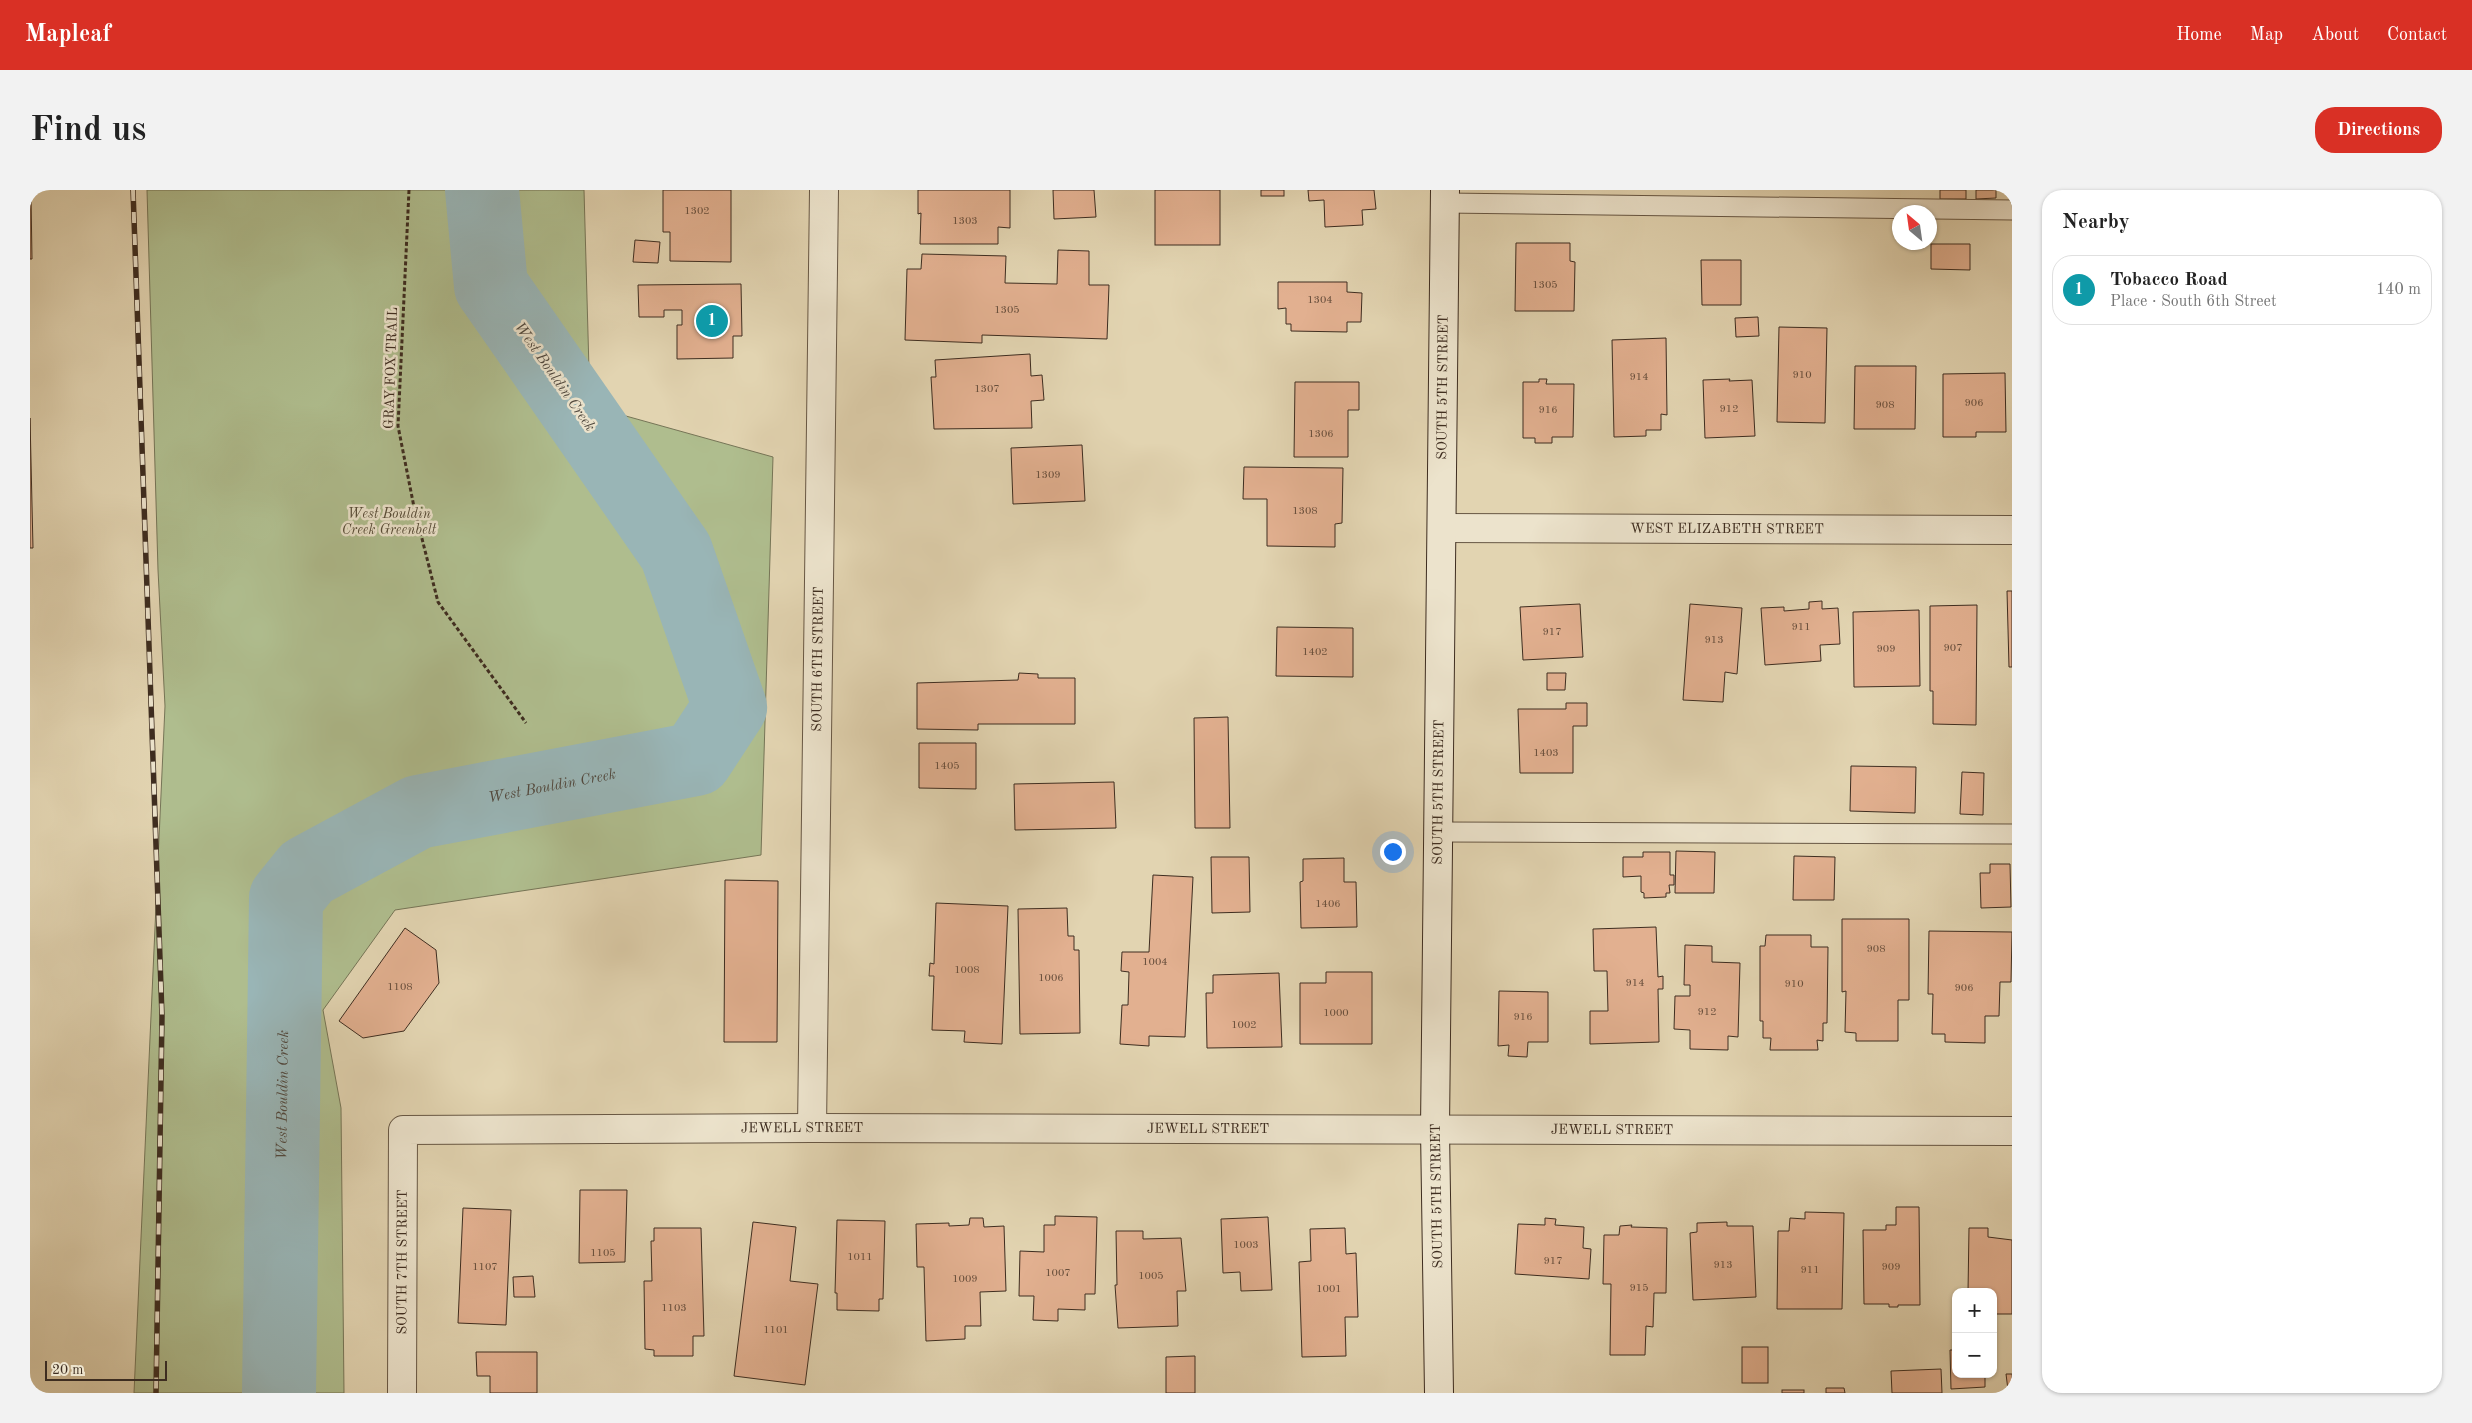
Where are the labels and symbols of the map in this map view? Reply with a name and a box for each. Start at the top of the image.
north arrow [1892,205,1937,250]
house number: 1302 [684,206,710,217]
house number: 1303 [952,216,978,227]
house number: 1305 [1532,280,1558,291]
house number: 1304 [1307,295,1333,306]
pin: 1 [696,302,728,340]
house number: 1305 [994,305,1020,316]
street label: GRAY FOX TRAIL [382,307,400,429]
street label: SOUTH 5TH STREET [1435,314,1451,460]
water label: West Bouldin Creek [511,320,597,434]
house number: 910 [1792,370,1812,381]
house number: 914 [1629,372,1649,383]
house number: 1307 [974,384,1000,395]
house number: 906 [1964,398,1984,409]
house number: 908 [1875,400,1895,411]
house number: 912 [1719,404,1739,415]
house number: 916 [1538,405,1558,416]
house number: 1306 [1308,429,1334,440]
house number: 1309 [1035,470,1061,481]
house number: 1308 [1292,506,1318,517]
park label: West Bouldin Creek Greenbelt [342,507,437,537]
street label: WEST ELIZABETH STREET [1630,522,1824,536]
street label: SOUTH 6TH STREET [810,586,826,732]
house number: 911 [1791,622,1811,633]
house number: 917 [1542,627,1562,638]
house number: 913 [1704,635,1724,646]
house number: 907 [1943,643,1963,654]
house number: 909 [1876,644,1896,655]
house number: 1402 [1302,647,1328,658]
street label: SOUTH 5TH STREET [1431,719,1446,865]
house number: 1403 [1533,748,1559,759]
house number: 1405 [934,761,960,772]
water label: West Bouldin Creek [487,767,617,806]
your location [1380,839,1406,865]
house number: 1406 [1315,899,1341,910]
house number: 908 [1866,944,1886,955]
house number: 1004 [1142,957,1168,968]
house number: 1008 [954,965,980,976]
house number: 1006 [1038,973,1064,984]
house number: 914 [1625,978,1645,989]
house number: 910 [1784,979,1804,990]
house number: 1108 [387,982,413,993]
house number: 906 [1954,983,1974,994]
house number: 912 [1697,1007,1717,1018]
house number: 1000 [1323,1008,1349,1019]
house number: 916 [1513,1012,1533,1023]
house number: 1002 [1231,1020,1257,1031]
water label: West Bouldin Creek [275,1030,292,1160]
street label: JEWELL STREET [741,1121,863,1135]
street label: JEWELL STREET [1147,1122,1269,1136]
street label: SOUTH 5TH STREET [1429,1123,1445,1269]
street label: JEWELL STREET [1551,1123,1673,1137]
street label: SOUTH 7TH STREET [395,1189,410,1335]
house number: 1003 [1233,1240,1259,1251]
house number: 1105 [590,1248,616,1259]
house number: 1011 [847,1252,873,1263]
house number: 917 [1543,1256,1563,1267]
house number: 913 [1713,1260,1733,1271]
house number: 1107 [472,1262,498,1273]
house number: 909 [1881,1262,1901,1273]
house number: 911 [1800,1265,1820,1276]
house number: 1007 [1045,1268,1071,1279]
house number: 1005 [1138,1271,1164,1282]
house number: 1009 [952,1274,978,1285]
house number: 915 [1629,1283,1649,1294]
house number: 1001 [1316,1284,1342,1295]
house number: 1103 [661,1303,687,1314]
house number: 1101 [763,1325,789,1336]
scale bar [45,1358,168,1381]

